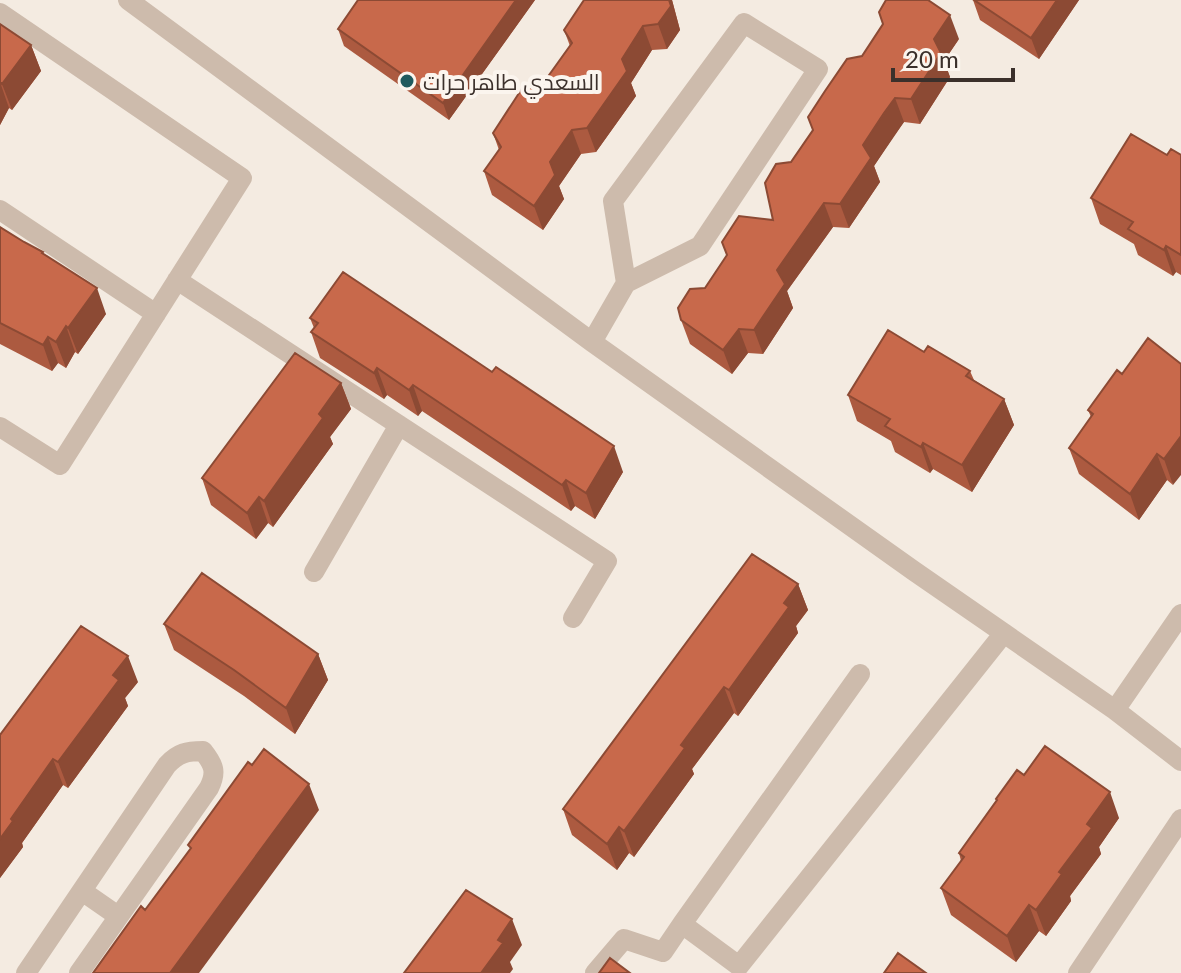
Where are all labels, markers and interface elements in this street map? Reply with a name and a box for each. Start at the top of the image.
scale bar [893,32,1013,82]
text: 20 m [905,44,959,73]
place label: السعدي طاهر حرات [423,68,600,99]
marker: السعدي طاهر حرات [398,72,416,90]

